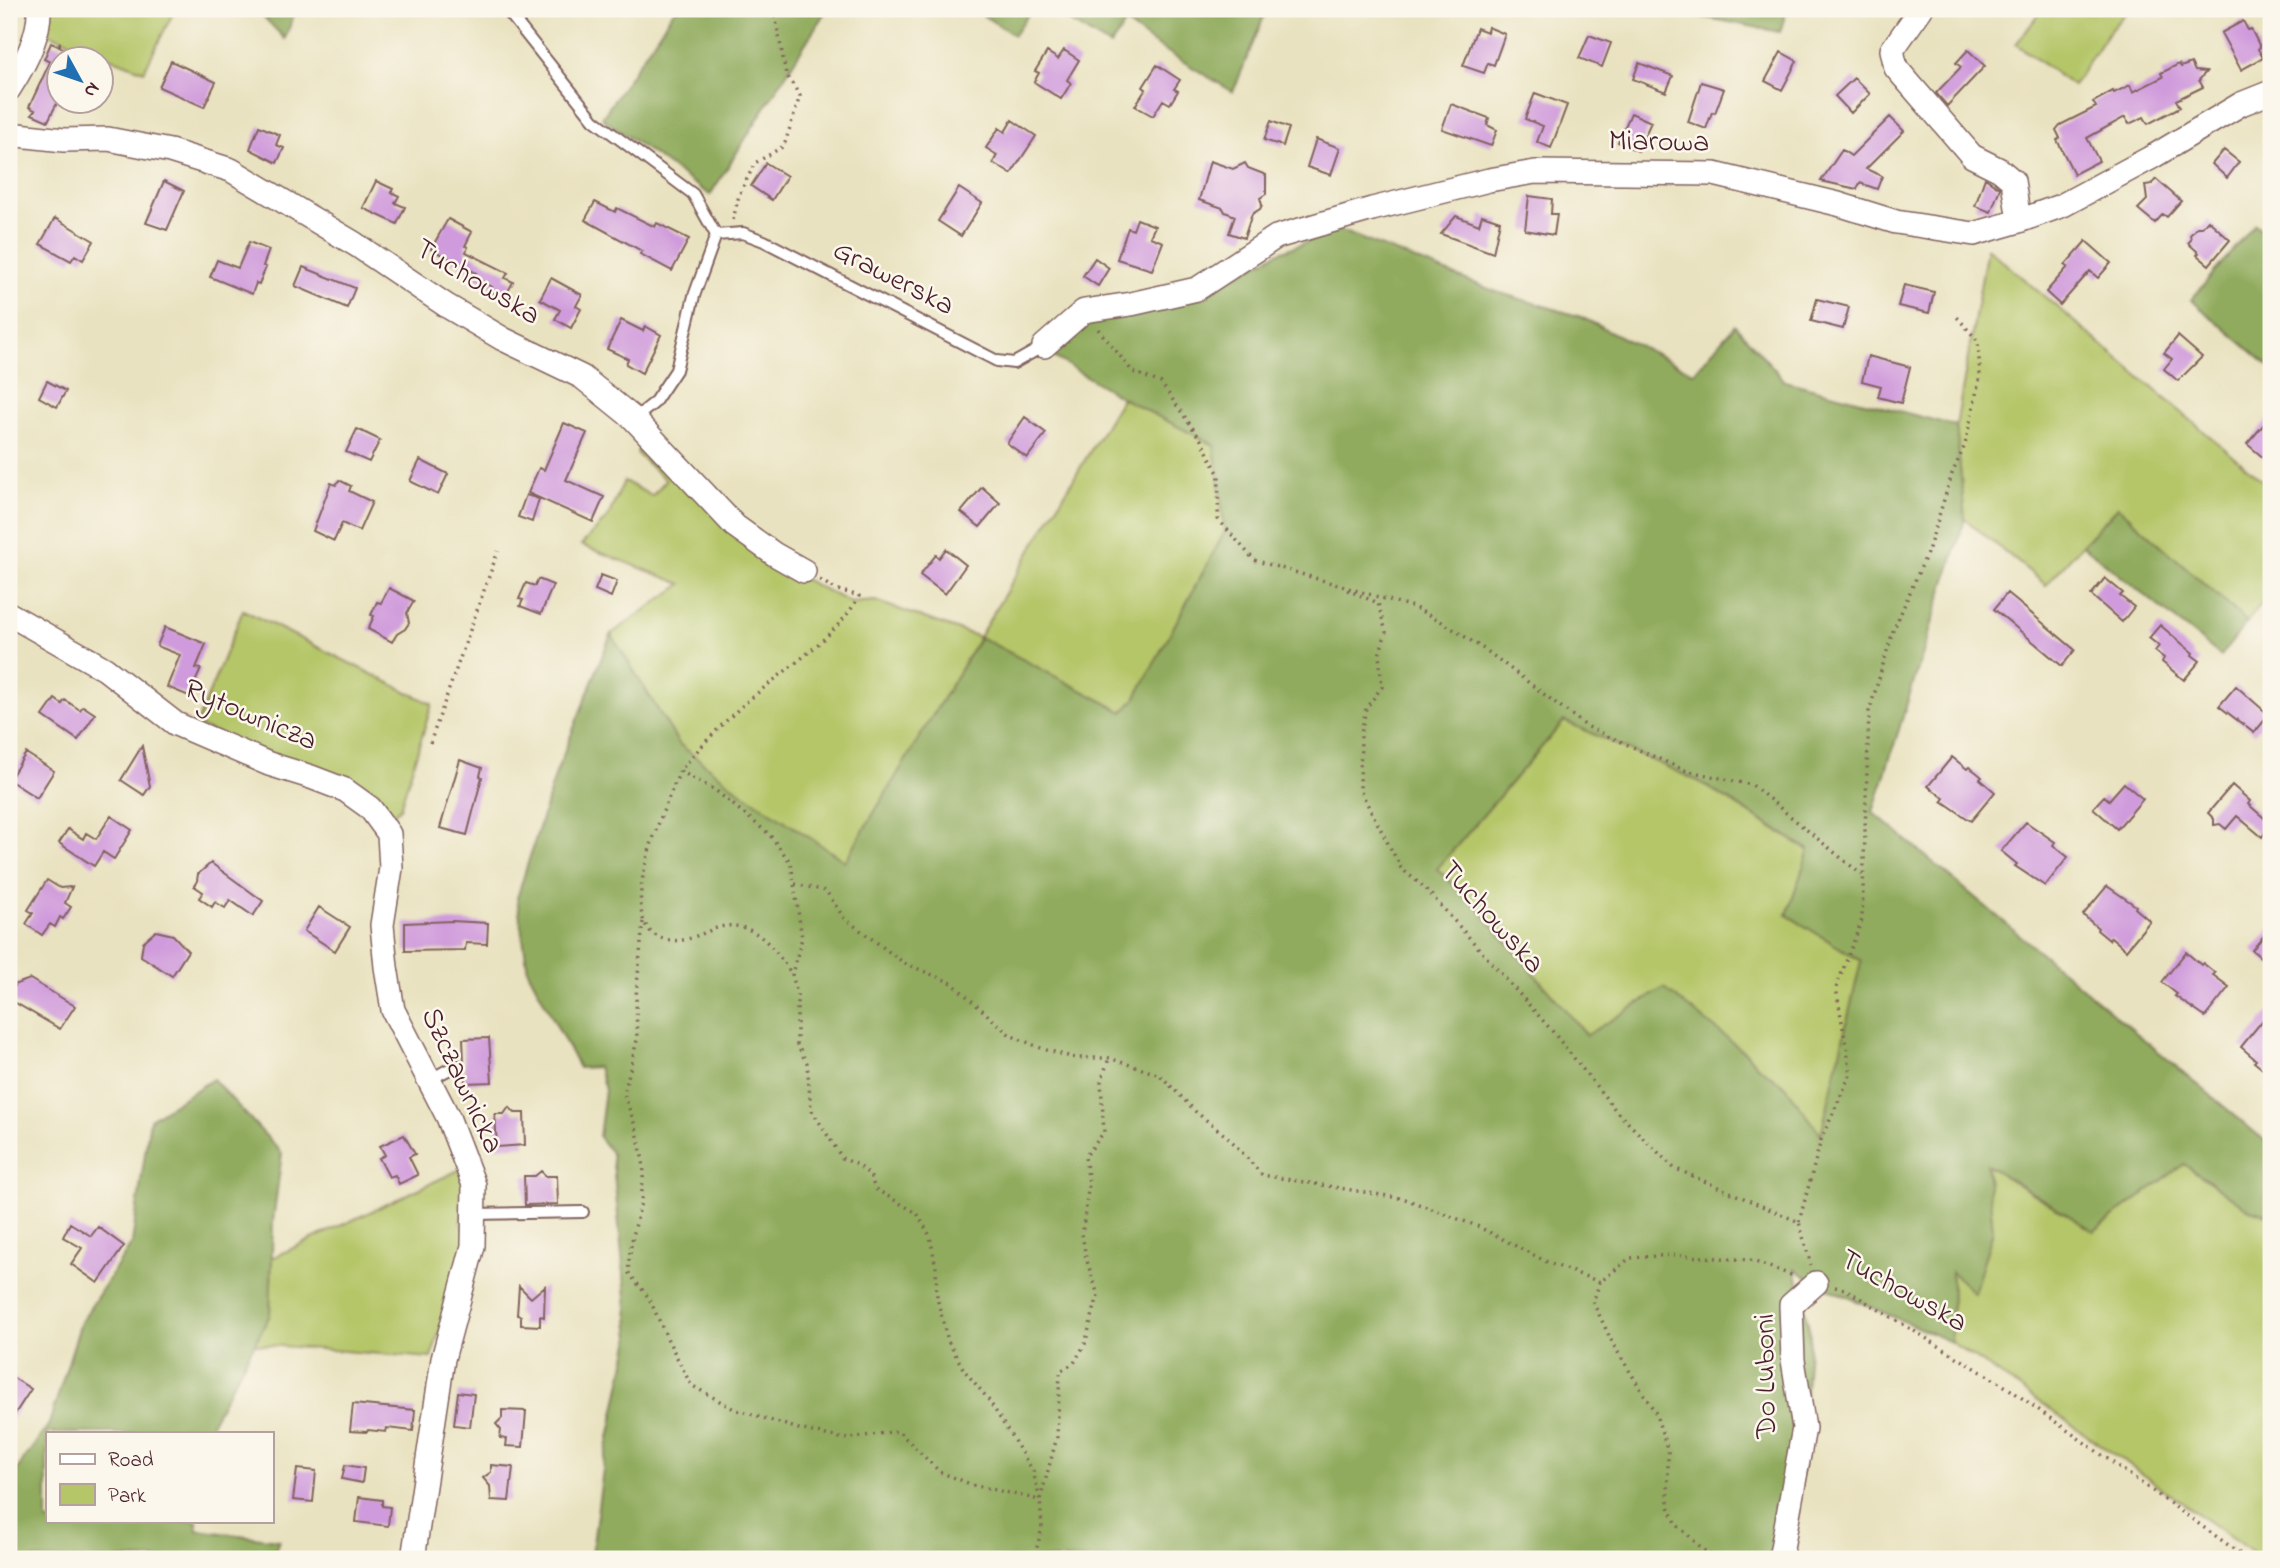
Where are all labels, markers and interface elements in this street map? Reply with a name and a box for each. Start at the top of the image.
north arrow [46,46,116,116]
text: N [77,76,106,103]
street label: Miarowa [1608,120,1710,166]
street label: Tuchowska [406,228,548,338]
street label: Grawerska [824,230,962,328]
street label: Rytownicza [177,668,323,764]
street label: Tuchowska [1428,851,1554,985]
street label: Szczawnicka [408,1001,514,1161]
street label: Tuchowska [1831,1239,1975,1345]
street label: Do Luboni [1744,1313,1790,1440]
legend [46,1432,273,1522]
text: Road [108,1446,154,1476]
text: Park [108,1482,147,1512]

